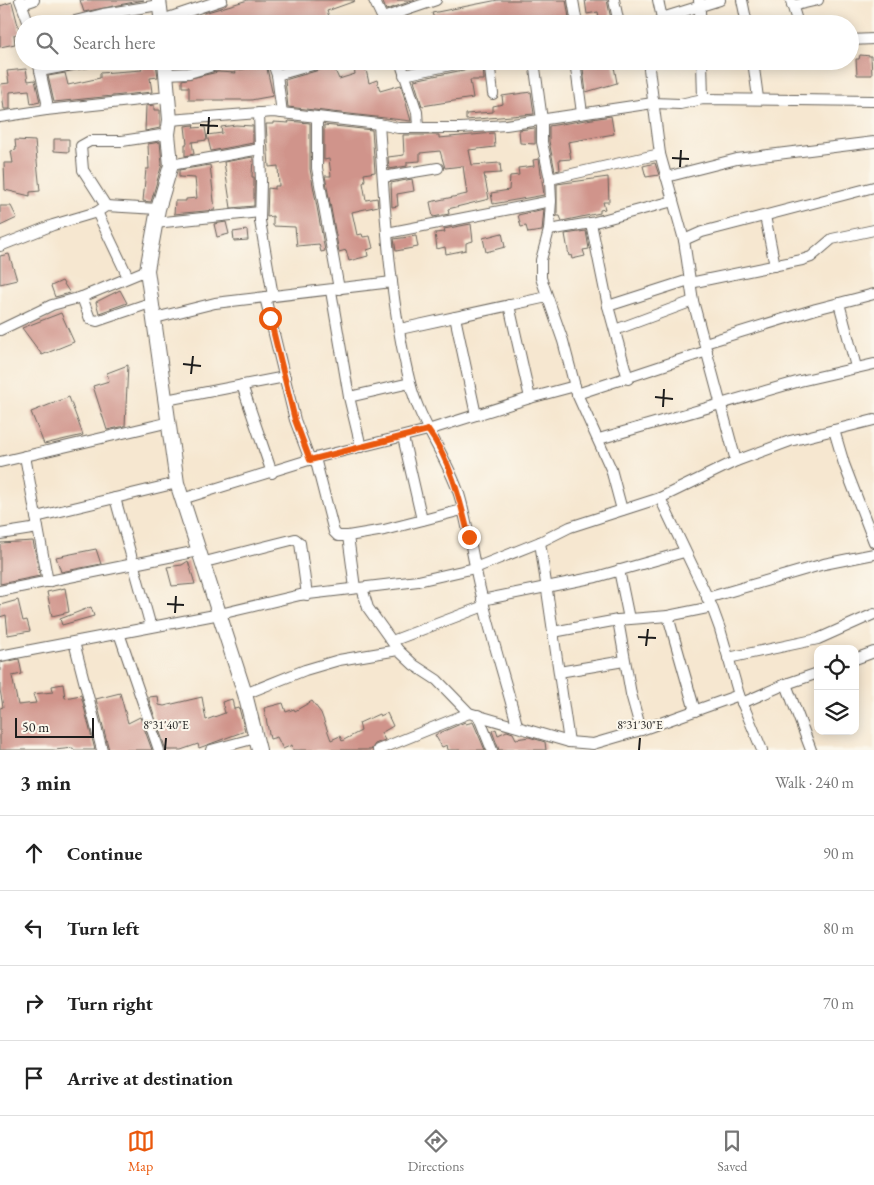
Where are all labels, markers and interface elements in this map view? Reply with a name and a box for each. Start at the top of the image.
search box [15,15,859,70]
icon: search [33,29,61,57]
text: Search here [73,30,155,55]
route start [259,307,282,330]
route end [458,526,481,549]
map controls [814,645,859,735]
button: locate [814,645,859,690]
button: layers [814,690,859,735]
scale bar [15,715,94,738]
text: 8°31'40"E [143,717,189,733]
text: 8°31'30"E [617,717,663,733]
text: 50 m [22,718,49,736]
text: 3 min [20,769,71,796]
text: Walk · 240 m [775,772,854,793]
icon: ahead [20,839,48,867]
text: Continue [67,841,142,866]
text: 90 m [823,843,854,864]
icon: left [20,914,48,942]
text: Turn left [67,916,139,941]
text: 80 m [823,918,854,939]
icon: right [20,989,48,1017]
text: Turn right [67,991,153,1016]
text: 70 m [823,993,854,1014]
icon: arrive [20,1064,48,1092]
text: Arrive at destination [67,1066,233,1091]
tab: Map [127,1127,155,1175]
tab: Directions [408,1127,464,1175]
tab: Saved [717,1127,747,1175]

